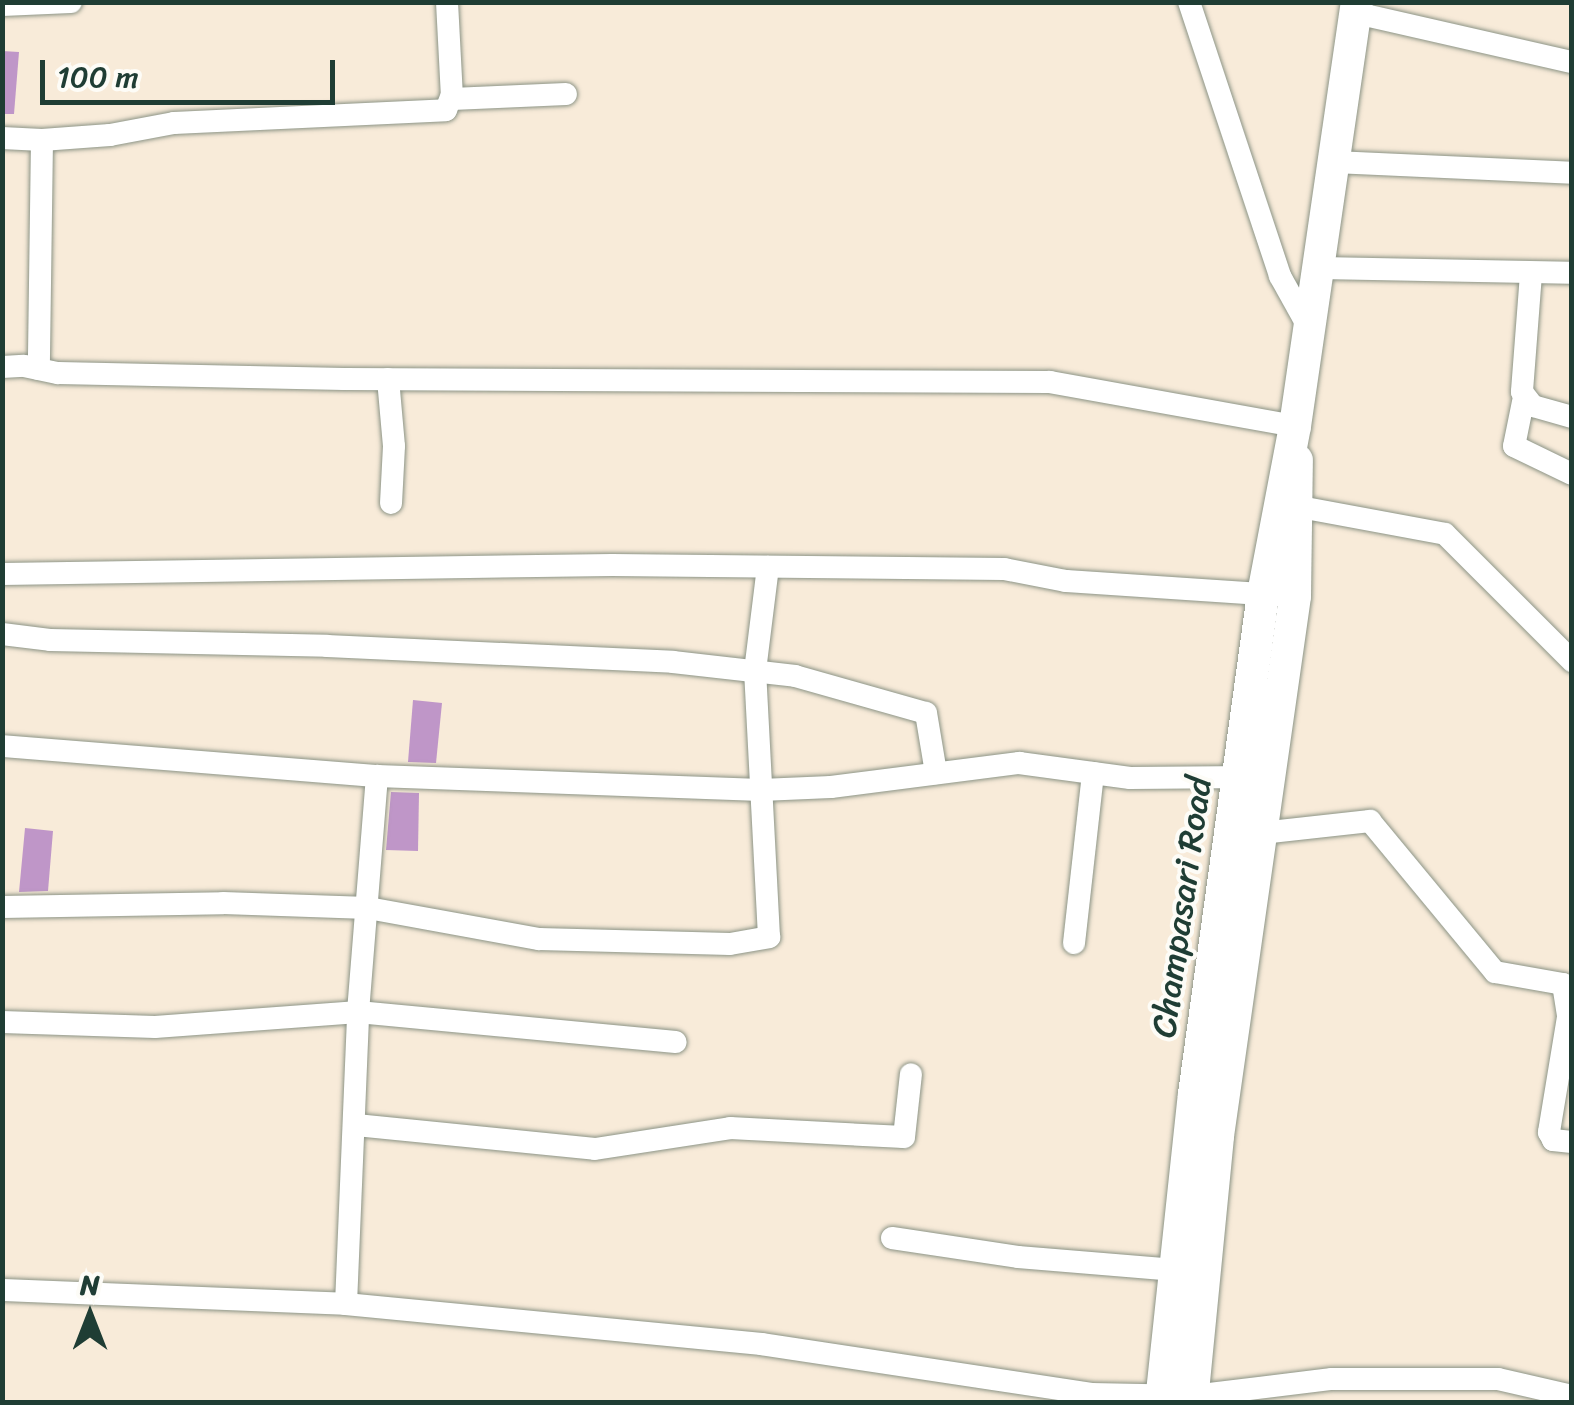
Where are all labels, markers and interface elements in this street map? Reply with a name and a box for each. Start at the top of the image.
scale bar [45,40,340,102]
text: 100 m [57,50,139,104]
street label: Champasari Road [1142,774,1220,1040]
text: N [80,1260,100,1309]
north arrow [40,1265,140,1365]

